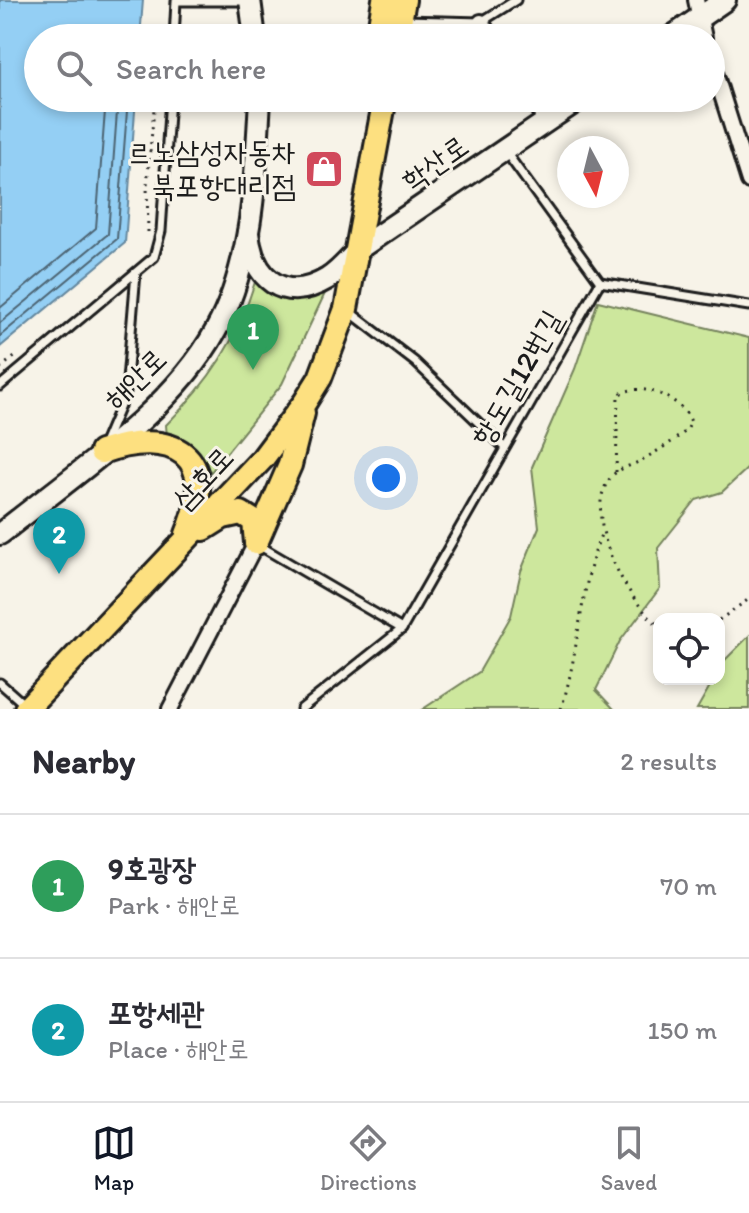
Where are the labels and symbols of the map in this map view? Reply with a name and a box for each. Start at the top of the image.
street label: 학산로 [394,127,475,199]
place label: 르노삼성자동차 북포항대리점 [127,133,296,204]
north arrow [557,136,629,208]
shop icon: 르노삼성자동차 북포항대리점 [303,148,345,190]
street label: 항도길12번길 [463,303,570,452]
pin: 1 [227,304,279,370]
street label: 해안로 [96,340,174,417]
street label: 삼호로 [164,439,241,517]
your location [366,458,406,498]
pin: 2 [33,508,85,574]

